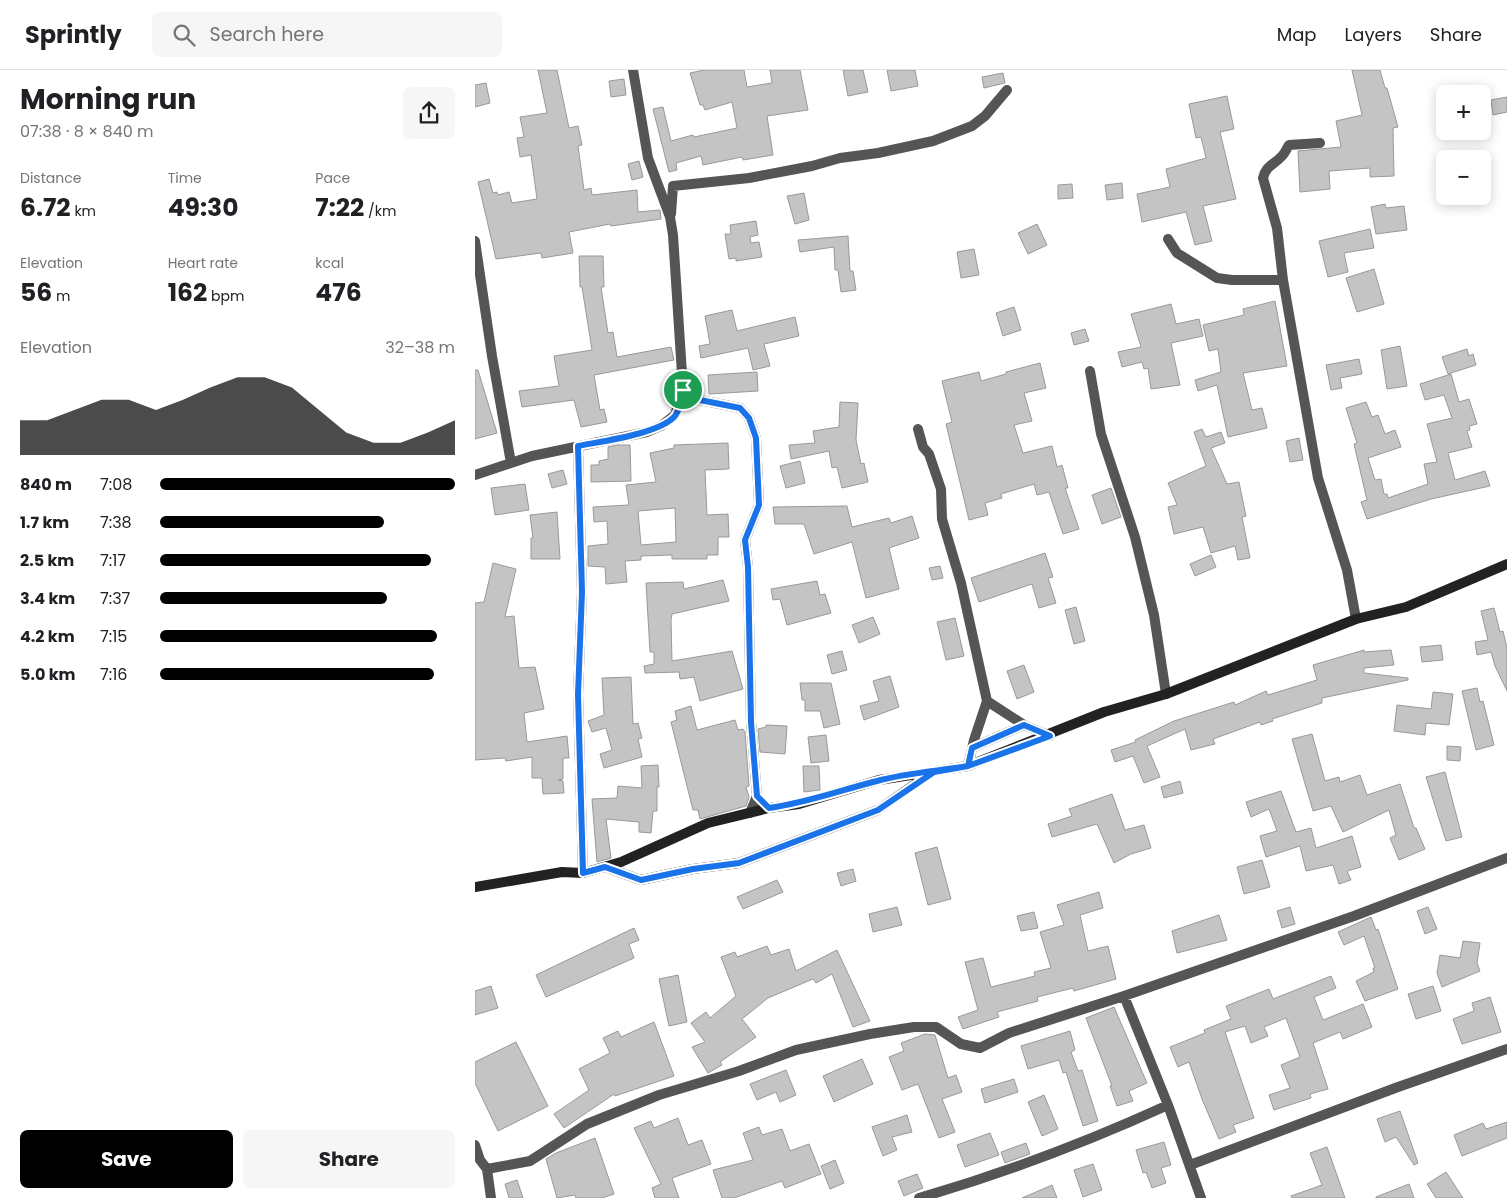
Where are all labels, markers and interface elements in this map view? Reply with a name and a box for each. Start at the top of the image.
search box [152,12,502,57]
text: Sprintly [25,18,122,51]
icon: search [170,21,198,49]
text: Search here [210,21,324,48]
text: Map [1277,22,1317,47]
text: Layers [1345,22,1402,47]
text: Share [1430,22,1482,47]
text: Morning run [20,80,196,119]
map controls [1436,85,1491,205]
button: + [1436,85,1491,140]
button: share [403,87,455,139]
text: 07:38 · 8 × 840 m [20,120,154,143]
button: − [1436,150,1491,205]
text: Distance [20,168,81,188]
text: Time [168,168,202,188]
text: Pace [315,168,350,188]
text: 6.72 [20,190,71,225]
text: 49:30 [168,190,238,225]
text: 7:22 [315,190,364,225]
text: km [71,201,96,221]
text: /km [364,201,396,221]
text: Elevation [20,253,83,273]
text: Heart rate [168,253,238,273]
text: kcal [315,253,344,273]
text: 56 [20,275,52,310]
text: 162 [168,275,207,310]
text: 476 [315,275,362,310]
text: m [52,286,70,306]
text: bpm [207,286,244,306]
text: Elevation [20,336,92,359]
text: 32–38 m [385,336,455,359]
pin [662,369,704,411]
icon: arrive [669,376,697,404]
text: 840 m [20,473,72,496]
text: 7:08 [100,473,132,496]
text: 1.7 km [20,511,69,534]
text: 7:38 [100,511,132,534]
text: 2.5 km [20,549,74,572]
text: 7:17 [100,549,126,572]
text: 3.4 km [20,587,75,610]
text: 7:37 [100,587,130,610]
text: 4.2 km [20,625,75,648]
text: 7:15 [100,625,127,648]
text: 5.0 km [20,663,76,686]
text: 7:16 [100,663,127,686]
button: Save [20,1130,233,1188]
button: Share [243,1130,455,1188]

